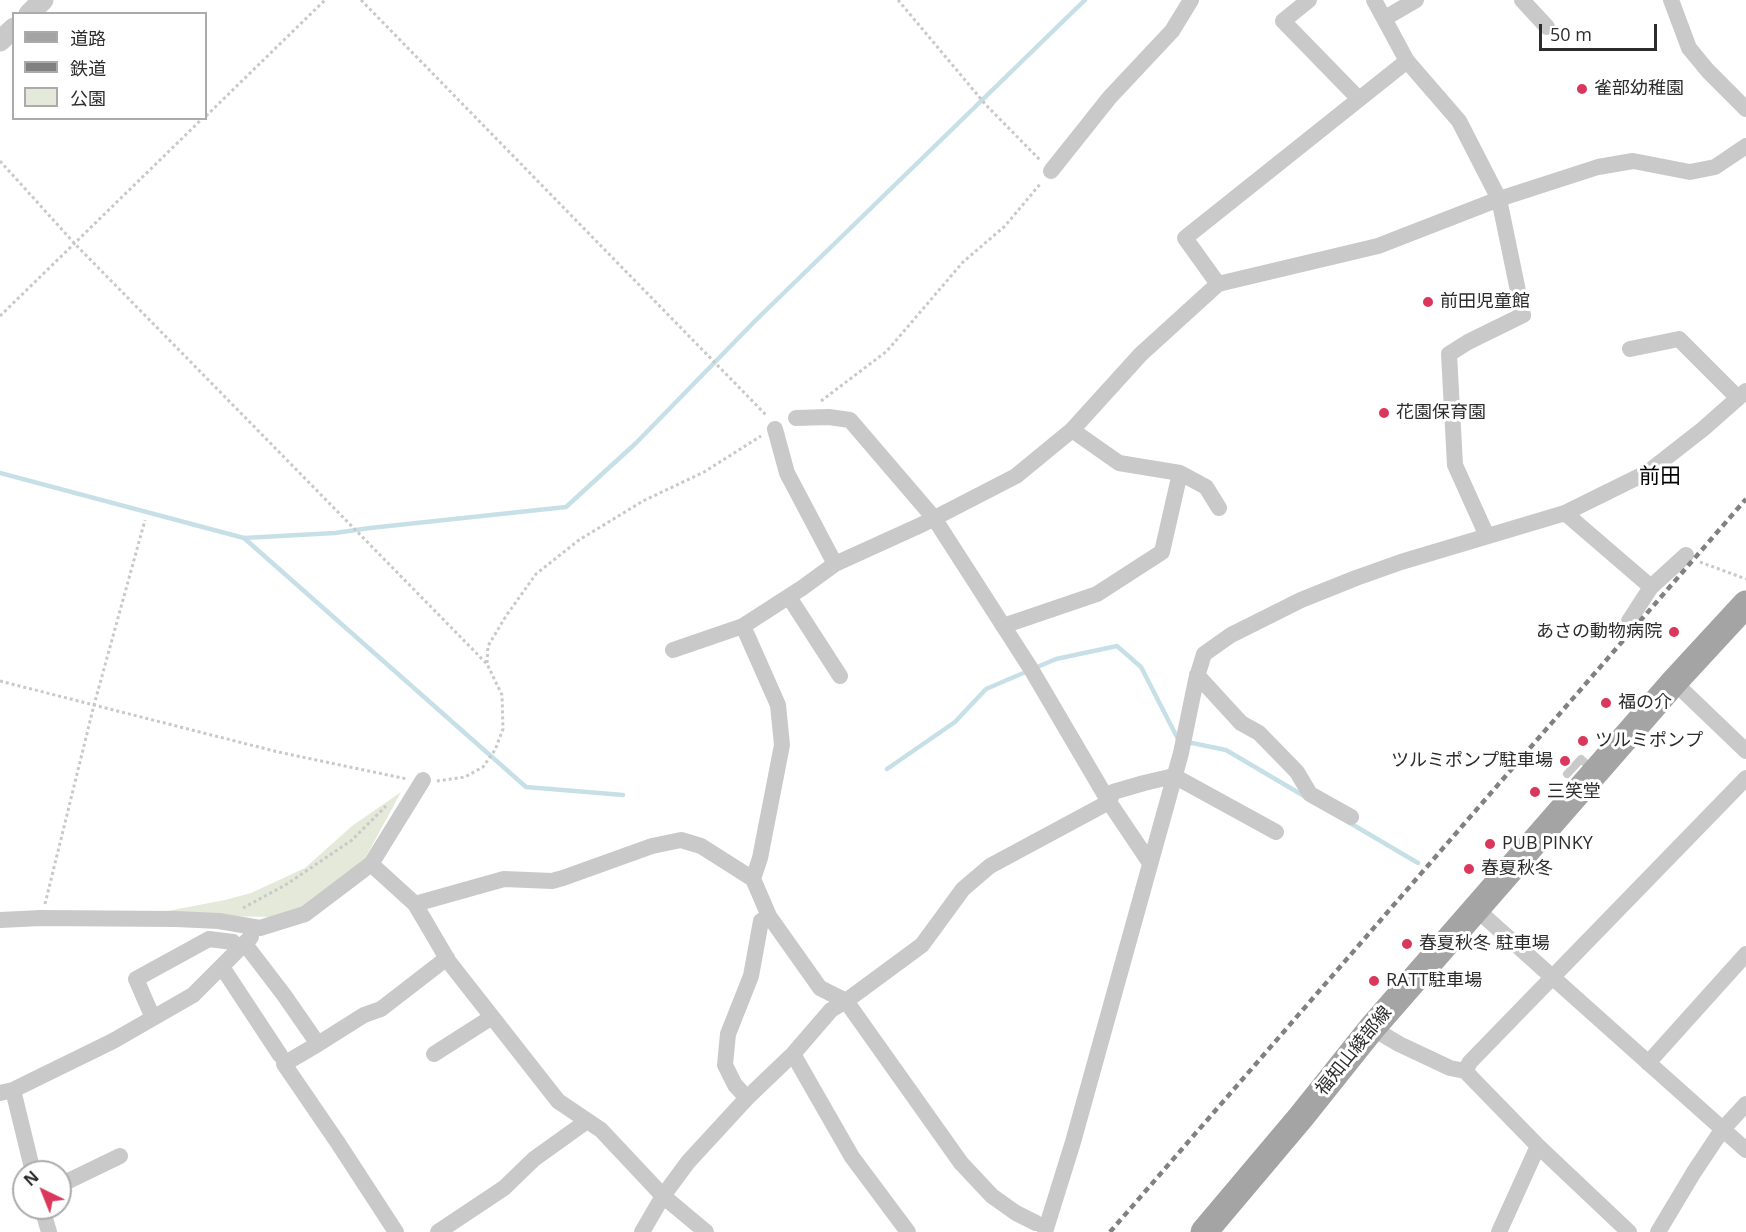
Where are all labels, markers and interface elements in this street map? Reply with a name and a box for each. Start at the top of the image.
legend [12,12,207,120]
scale bar [1542,12,1660,50]
text: 50 m [1550,22,1592,46]
text: 道路 [70,26,106,50]
text: 鉄道 [70,56,106,80]
place label: 雀部幼稚園 [1594,78,1684,100]
marker: 雀部幼稚園 [1575,82,1589,96]
text: 公園 [70,86,106,110]
place label: 前田児童館 [1440,291,1530,313]
marker: 前田児童館 [1421,295,1435,309]
place label: 花園保育園 [1396,402,1486,424]
marker: 花園保育園 [1377,406,1391,420]
district label: 前田 [1639,464,1681,490]
place label: あさの動物病院 [1536,621,1662,643]
marker: あさの動物病院 [1667,625,1681,639]
place label: 福の介 [1618,692,1672,714]
marker: 福の介 [1599,696,1613,710]
place label: ツルミポンプ [1595,730,1703,752]
marker: ツルミポンプ [1576,734,1590,748]
place label: ツルミポンプ駐車場 [1391,750,1553,772]
marker: ツルミポンプ駐車場 [1558,754,1572,768]
place label: 三笑堂 [1547,781,1601,803]
marker: 三笑堂 [1528,785,1542,799]
place label: PUB PINKY [1502,833,1593,855]
marker: PUB PINKY [1483,837,1497,851]
place label: 春夏秋冬 [1481,858,1553,880]
marker: 春夏秋冬 [1462,862,1476,876]
place label: 春夏秋冬 駐車場 [1419,933,1550,955]
marker: 春夏秋冬 駐車場 [1400,937,1414,951]
place label: RATT駐車場 [1386,970,1482,992]
marker: RATT駐車場 [1367,974,1381,988]
street label: 福知山綾部線 [1312,1002,1396,1100]
north arrow [12,1160,72,1220]
text: N [19,1166,43,1191]

